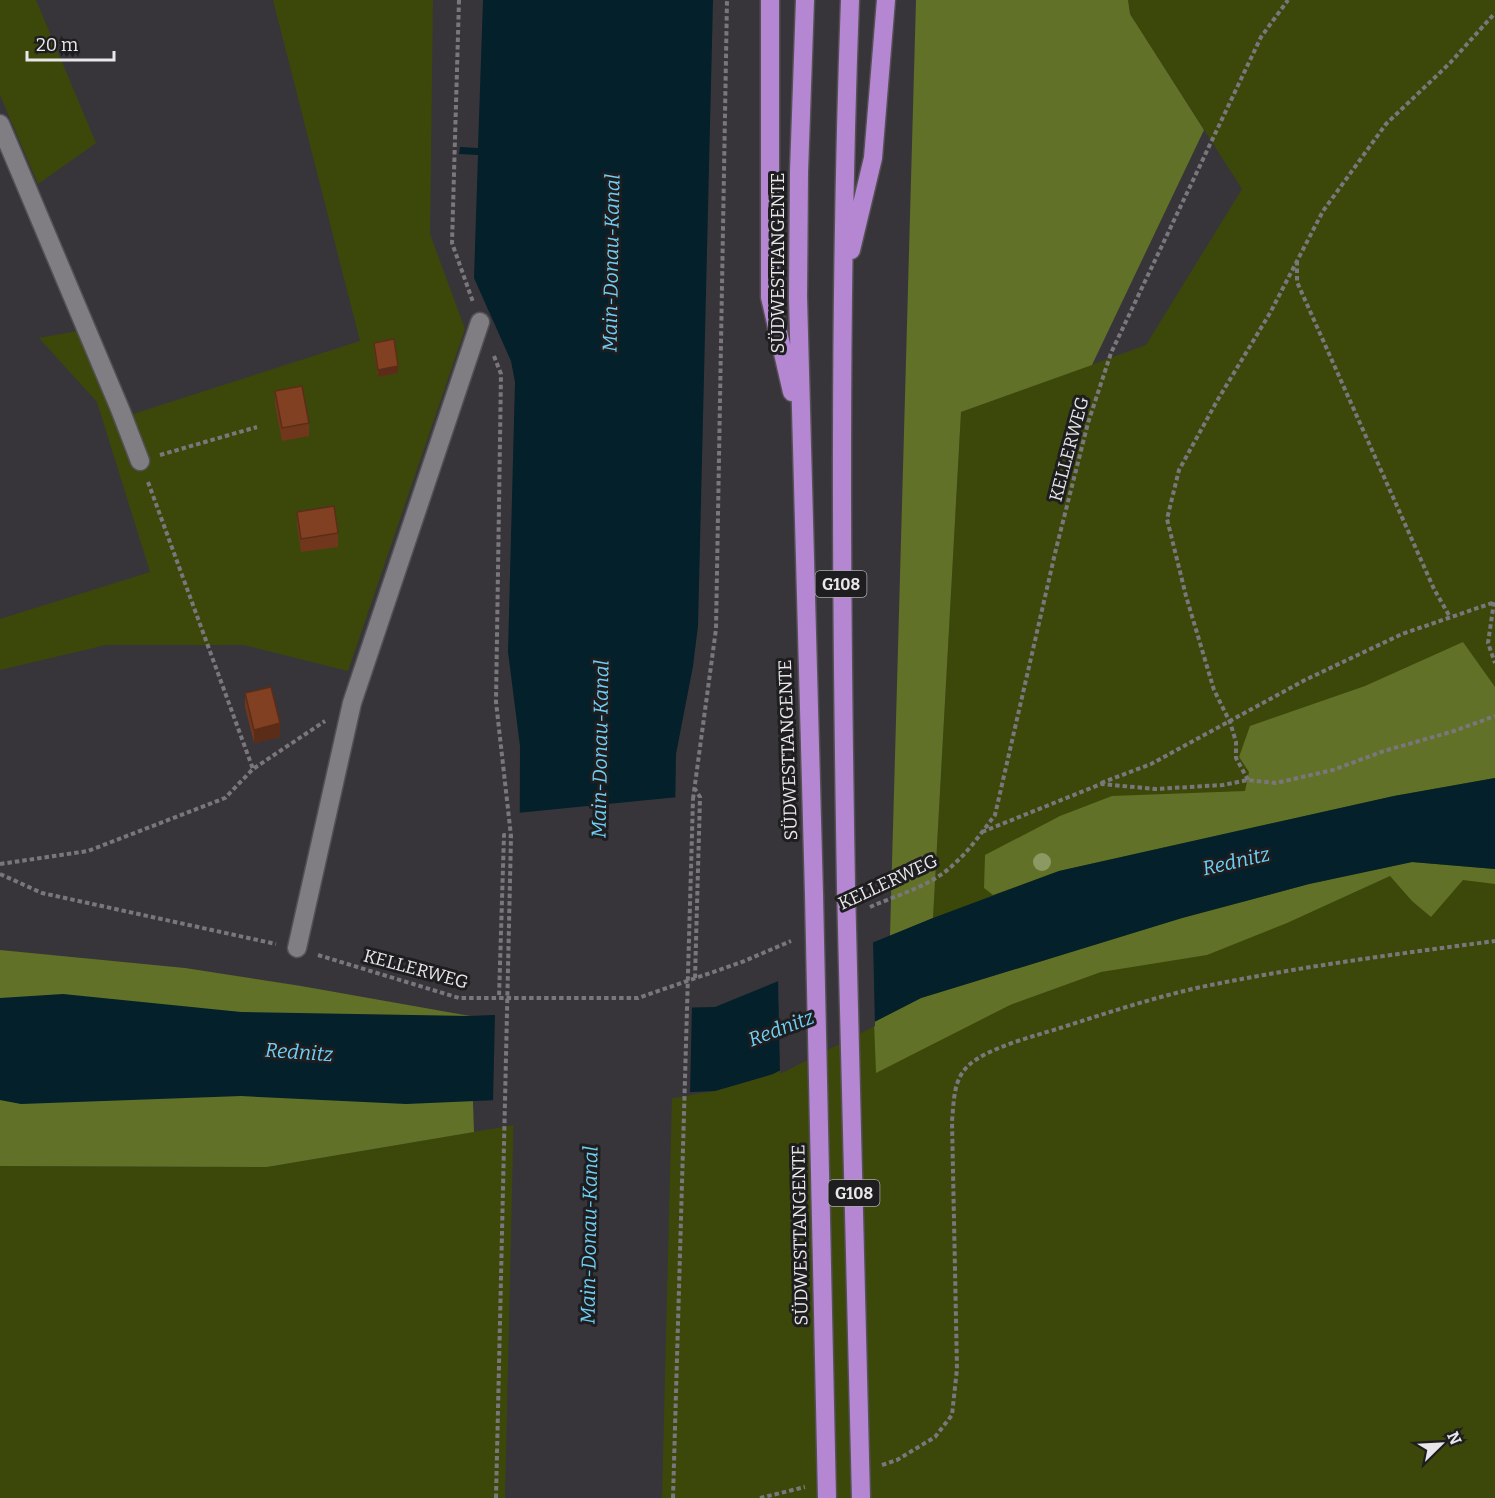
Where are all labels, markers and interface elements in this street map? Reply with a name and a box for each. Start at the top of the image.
scale bar [27,24,114,62]
text: 20 m [36,34,78,56]
street label: SÜDWESTTANGENTE [767,173,789,354]
water label: Main-Donau-Kanal [597,174,625,352]
street label: KELLERWEG [1044,394,1094,504]
road number: G108 [816,571,866,597]
street label: SÜDWESTTANGENTE [774,659,802,841]
water label: Main-Donau-Kanal [586,660,614,838]
water label: Rednitz [1200,841,1273,880]
street label: KELLERWEG [835,849,941,915]
street label: KELLERWEG [361,944,471,994]
water label: Rednitz [745,1004,818,1051]
water label: Rednitz [264,1038,335,1066]
street label: SÜDWESTTANGENTE [787,1144,813,1326]
water label: Main-Donau-Kanal [575,1146,603,1324]
road number: G108 [828,1180,880,1206]
north arrow [1411,1414,1471,1474]
text: N [1443,1429,1465,1448]

